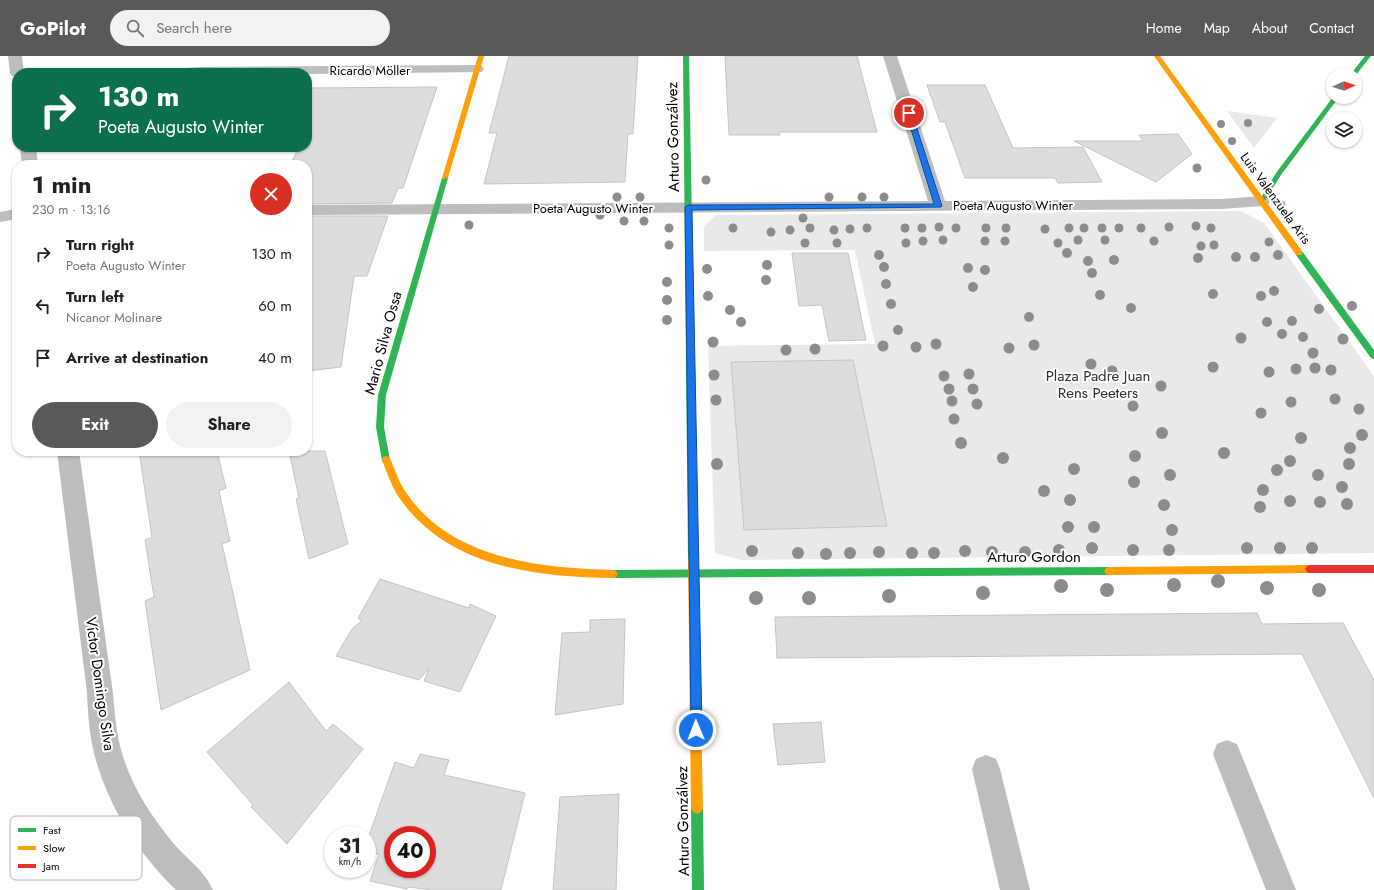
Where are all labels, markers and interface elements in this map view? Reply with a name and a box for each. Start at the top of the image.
search box [110,10,390,46]
text: GoPilot [20,15,86,42]
icon: search [124,17,146,39]
text: Search here [156,17,232,39]
text: Home [1146,18,1182,38]
text: Map [1204,18,1230,38]
text: About [1252,18,1287,38]
text: Contact [1309,18,1354,38]
street label: Ricardo Möller [330,61,411,80]
north arrow [1326,68,1362,104]
map controls [1326,68,1362,148]
text: 130 m [98,76,180,117]
street label: Arturo Gonzálvez [661,82,685,192]
icon: right [32,84,84,136]
pin [892,96,926,130]
icon: arrive [898,102,920,124]
button: layers [1326,112,1362,148]
text: Poeta Augusto Winter [98,114,264,140]
street label: Luis Valenzuela Aris [1236,149,1315,248]
text: 1 min [32,167,92,202]
button: close [250,173,292,215]
street label: Poeta Augusto Winter [953,196,1073,215]
street label: Poeta Augusto Winter [533,199,653,218]
text: 230 m · 13:16 [32,200,110,219]
text: Turn right [66,234,134,256]
icon: right [32,243,54,265]
text: 130 m [252,243,292,265]
text: Poeta Augusto Winter [66,256,186,275]
text: Turn left [66,286,124,308]
street label: Mario Silva Ossa [359,289,407,397]
icon: left [32,295,54,317]
text: 60 m [258,295,292,317]
text: Nicanor Molinare [66,308,162,327]
icon: arrive [32,347,54,369]
text: Arrive at destination [66,347,208,369]
text: 40 m [258,347,292,369]
park label: Plaza Padre Juan Rens Peeters [1046,365,1150,404]
button: Exit [32,402,158,448]
button: Share [166,402,292,448]
street label: Arturo Gordon [987,546,1081,568]
street label: Víctor Domingo Silva [80,616,120,752]
position arrow [675,709,717,751]
street label: Arturo Gonzálvez [671,766,695,876]
legend [10,816,142,880]
text: Fast [43,822,61,838]
speed limit sign: 40 [384,826,436,878]
text: 31 [339,832,361,861]
text: Slow [43,840,65,856]
text: km/h [339,854,361,869]
text: Jam [41,858,60,874]

